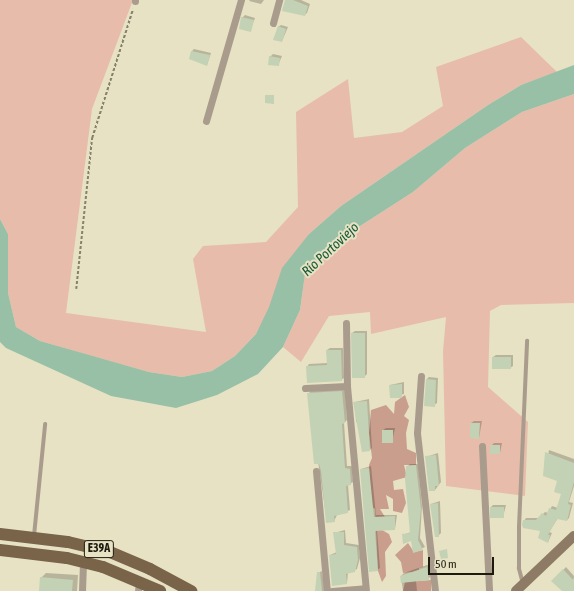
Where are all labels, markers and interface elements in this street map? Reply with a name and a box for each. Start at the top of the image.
water label: Río Portoviejo [298,218,362,280]
road number: E39A [83,539,115,559]
scale bar [430,549,496,575]
text: 50 m [435,557,457,571]

